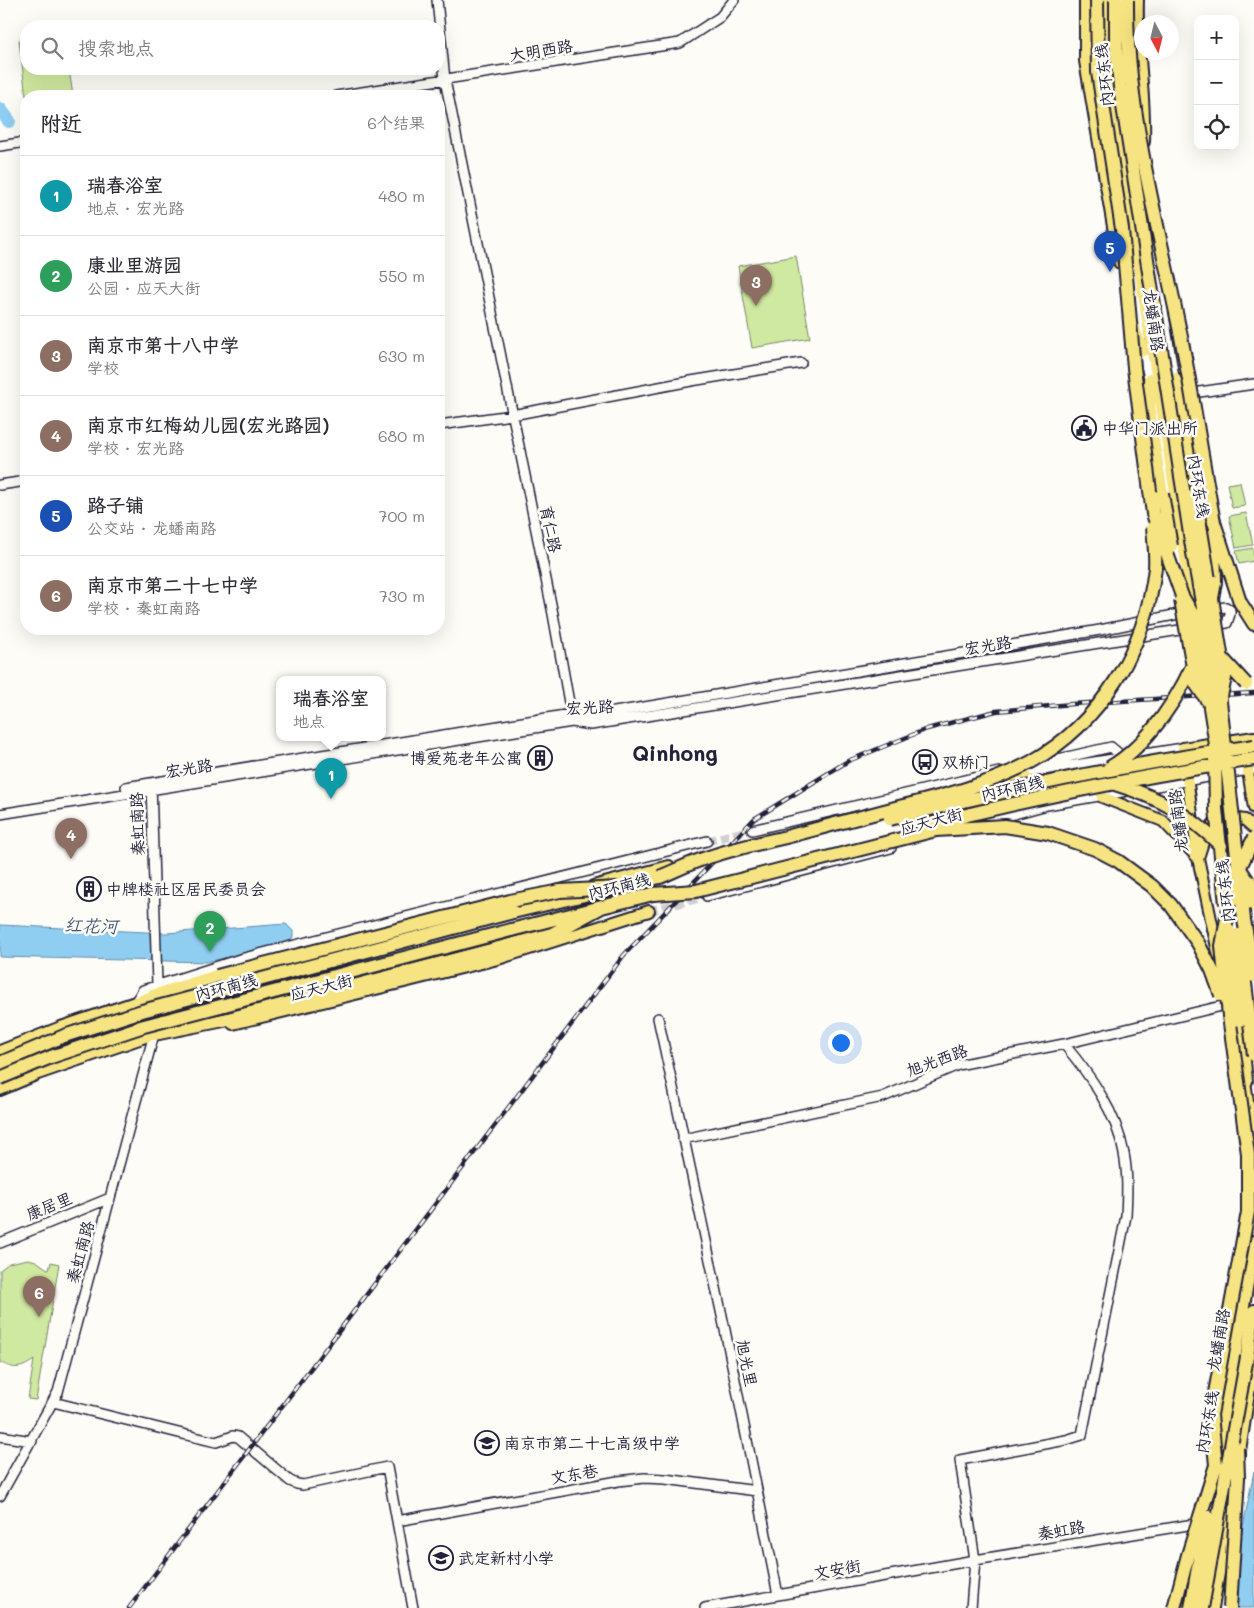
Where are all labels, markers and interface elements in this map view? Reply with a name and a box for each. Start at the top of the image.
north arrow [1134,15,1179,60]
map controls [1194,15,1239,150]
button: + [1194,15,1239,60]
search box [20,20,445,75]
icon: search [38,34,66,62]
street label: 大明西路 [508,34,574,65]
text: 搜索地点 [78,35,154,60]
street label: 内环东线 [1090,42,1117,108]
button: − [1194,60,1239,105]
button: locate [1194,105,1239,150]
text: 附近 [40,109,82,136]
text: 6个结果 [367,112,425,133]
text: 瑞春浴室 [87,172,163,197]
text: 1 [52,185,60,206]
text: 480 m [378,185,425,206]
text: 地点 · 宏光路 [87,197,184,218]
pin: 5 [1094,231,1126,272]
text: 康业里游园 [87,252,182,277]
text: 2 [52,265,60,286]
text: 550 m [379,265,425,286]
pin: 3 [740,265,772,306]
text: 公园 · 应天大街 [87,277,200,298]
street label: 龙蟠南路 [1140,287,1169,353]
text: 南京市第十八中学 [87,332,239,357]
text: 3 [51,345,61,366]
text: 630 m [378,345,425,366]
text: 学校 [87,357,119,378]
text: 南京市红梅幼儿园(宏光路园) [87,412,329,437]
public building icon: 中华门派出所 [1071,415,1097,441]
place label: 中华门派出所 [1102,417,1198,438]
text: 4 [51,425,61,446]
text: 680 m [378,425,425,446]
text: 学校 · 宏光路 [87,437,184,458]
street label: 内环东线 [1184,453,1215,519]
text: 路子铺 [87,492,144,517]
street label: 育仁路 [536,503,567,555]
text: 5 [51,505,61,526]
text: 700 m [378,505,425,526]
text: 公交站 · 龙蟠南路 [87,517,216,538]
text: 南京市第二十七中学 [87,572,258,597]
text: 6 [51,585,61,606]
text: 730 m [379,585,425,606]
text: 学校 · 秦虹南路 [87,597,200,618]
street label: 宏光路 [963,630,1013,659]
popup [276,676,386,741]
text: 瑞春浴室 [293,685,369,710]
street label: 宏光路 [565,695,614,718]
text: 地点 [293,710,325,731]
district label: Qinhong [632,739,718,766]
building icon: 博爱苑老年公寓 [527,745,553,771]
place label: 博爱苑老年公寓 [410,747,522,768]
bus stop icon: 双桥门 [912,749,938,775]
place label: 双桥门 [942,751,990,772]
street label: 宏光路 [164,753,214,782]
pin: 1 [315,758,347,799]
street label: 内环南线 [978,770,1045,805]
street label: 龙蟠南路 [1163,788,1192,854]
street label: 秦虹南路 [125,792,148,856]
street label: 应天大街 [897,802,965,839]
pin: 4 [55,818,87,859]
street label: 内环东线 [1211,858,1238,924]
street label: 内环南线 [585,868,652,903]
building icon: 中牌楼社区居民委员会 [76,876,102,902]
place label: 中牌楼社区居民委员会 [106,878,266,899]
pin: 2 [194,911,226,952]
water label: 红花河 [64,912,121,938]
street label: 内环南线 [192,968,260,1005]
street label: 应天大街 [287,969,354,1004]
your location [828,1030,854,1056]
street label: 旭光西路 [903,1039,970,1080]
street label: 康居里 [23,1187,75,1224]
street label: 秦虹南路 [61,1218,98,1286]
pin: 6 [23,1276,55,1317]
street label: 龙蟠南路 [1202,1307,1233,1373]
street label: 旭光里 [733,1337,762,1388]
street label: 内环东线 [1191,1389,1222,1455]
school or university icon: 南京市第二十七高级中学 [474,1430,500,1456]
place label: 南京市第二十七高级中学 [504,1432,680,1453]
street label: 文东巷 [548,1459,599,1488]
street label: 秦虹路 [1035,1515,1086,1544]
school or university icon: 武定新村小学 [428,1545,454,1571]
place label: 武定新村小学 [458,1547,554,1568]
street label: 文安街 [811,1554,862,1583]

